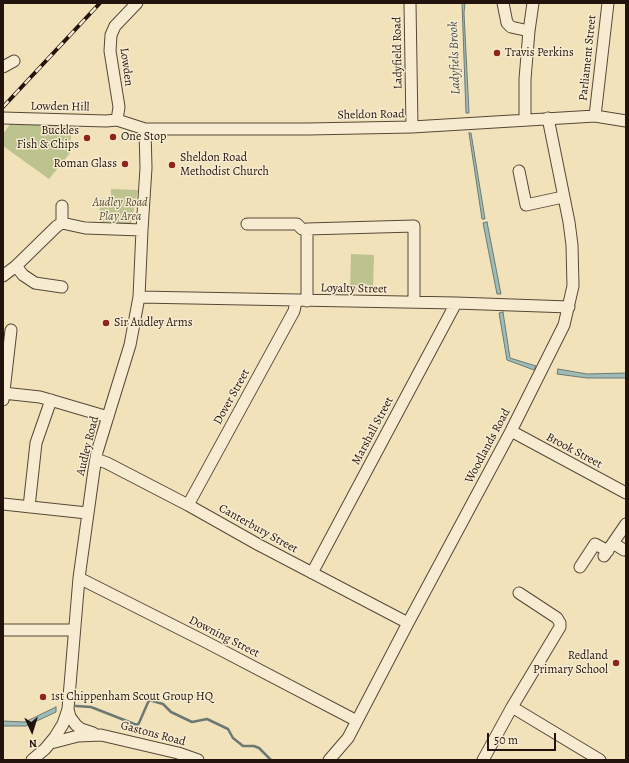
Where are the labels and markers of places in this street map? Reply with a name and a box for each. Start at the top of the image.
place label: Travis Perkins [505,46,574,60]
marker: Travis Perkins [492,48,502,58]
place label: Buckles Fish & Chips [17,124,79,152]
place label: One Stop [121,130,166,144]
marker: One Stop [108,132,118,142]
marker: Buckles Fish & Chips [82,133,92,143]
place label: Sheldon Road Methodist Church [180,151,269,179]
place label: Roman Glass [53,157,117,171]
marker: Roman Glass [120,159,130,169]
marker: Sheldon Road Methodist Church [167,160,177,170]
place label: Sir Audley Arms [114,316,193,330]
marker: Sir Audley Arms [101,318,111,328]
place label: Redland Primary School [533,649,608,677]
marker: Redland Primary School [611,658,621,668]
place label: 1st Chippenham Scout Group HQ [51,690,213,704]
marker: 1st Chippenham Scout Group HQ [38,692,48,702]

